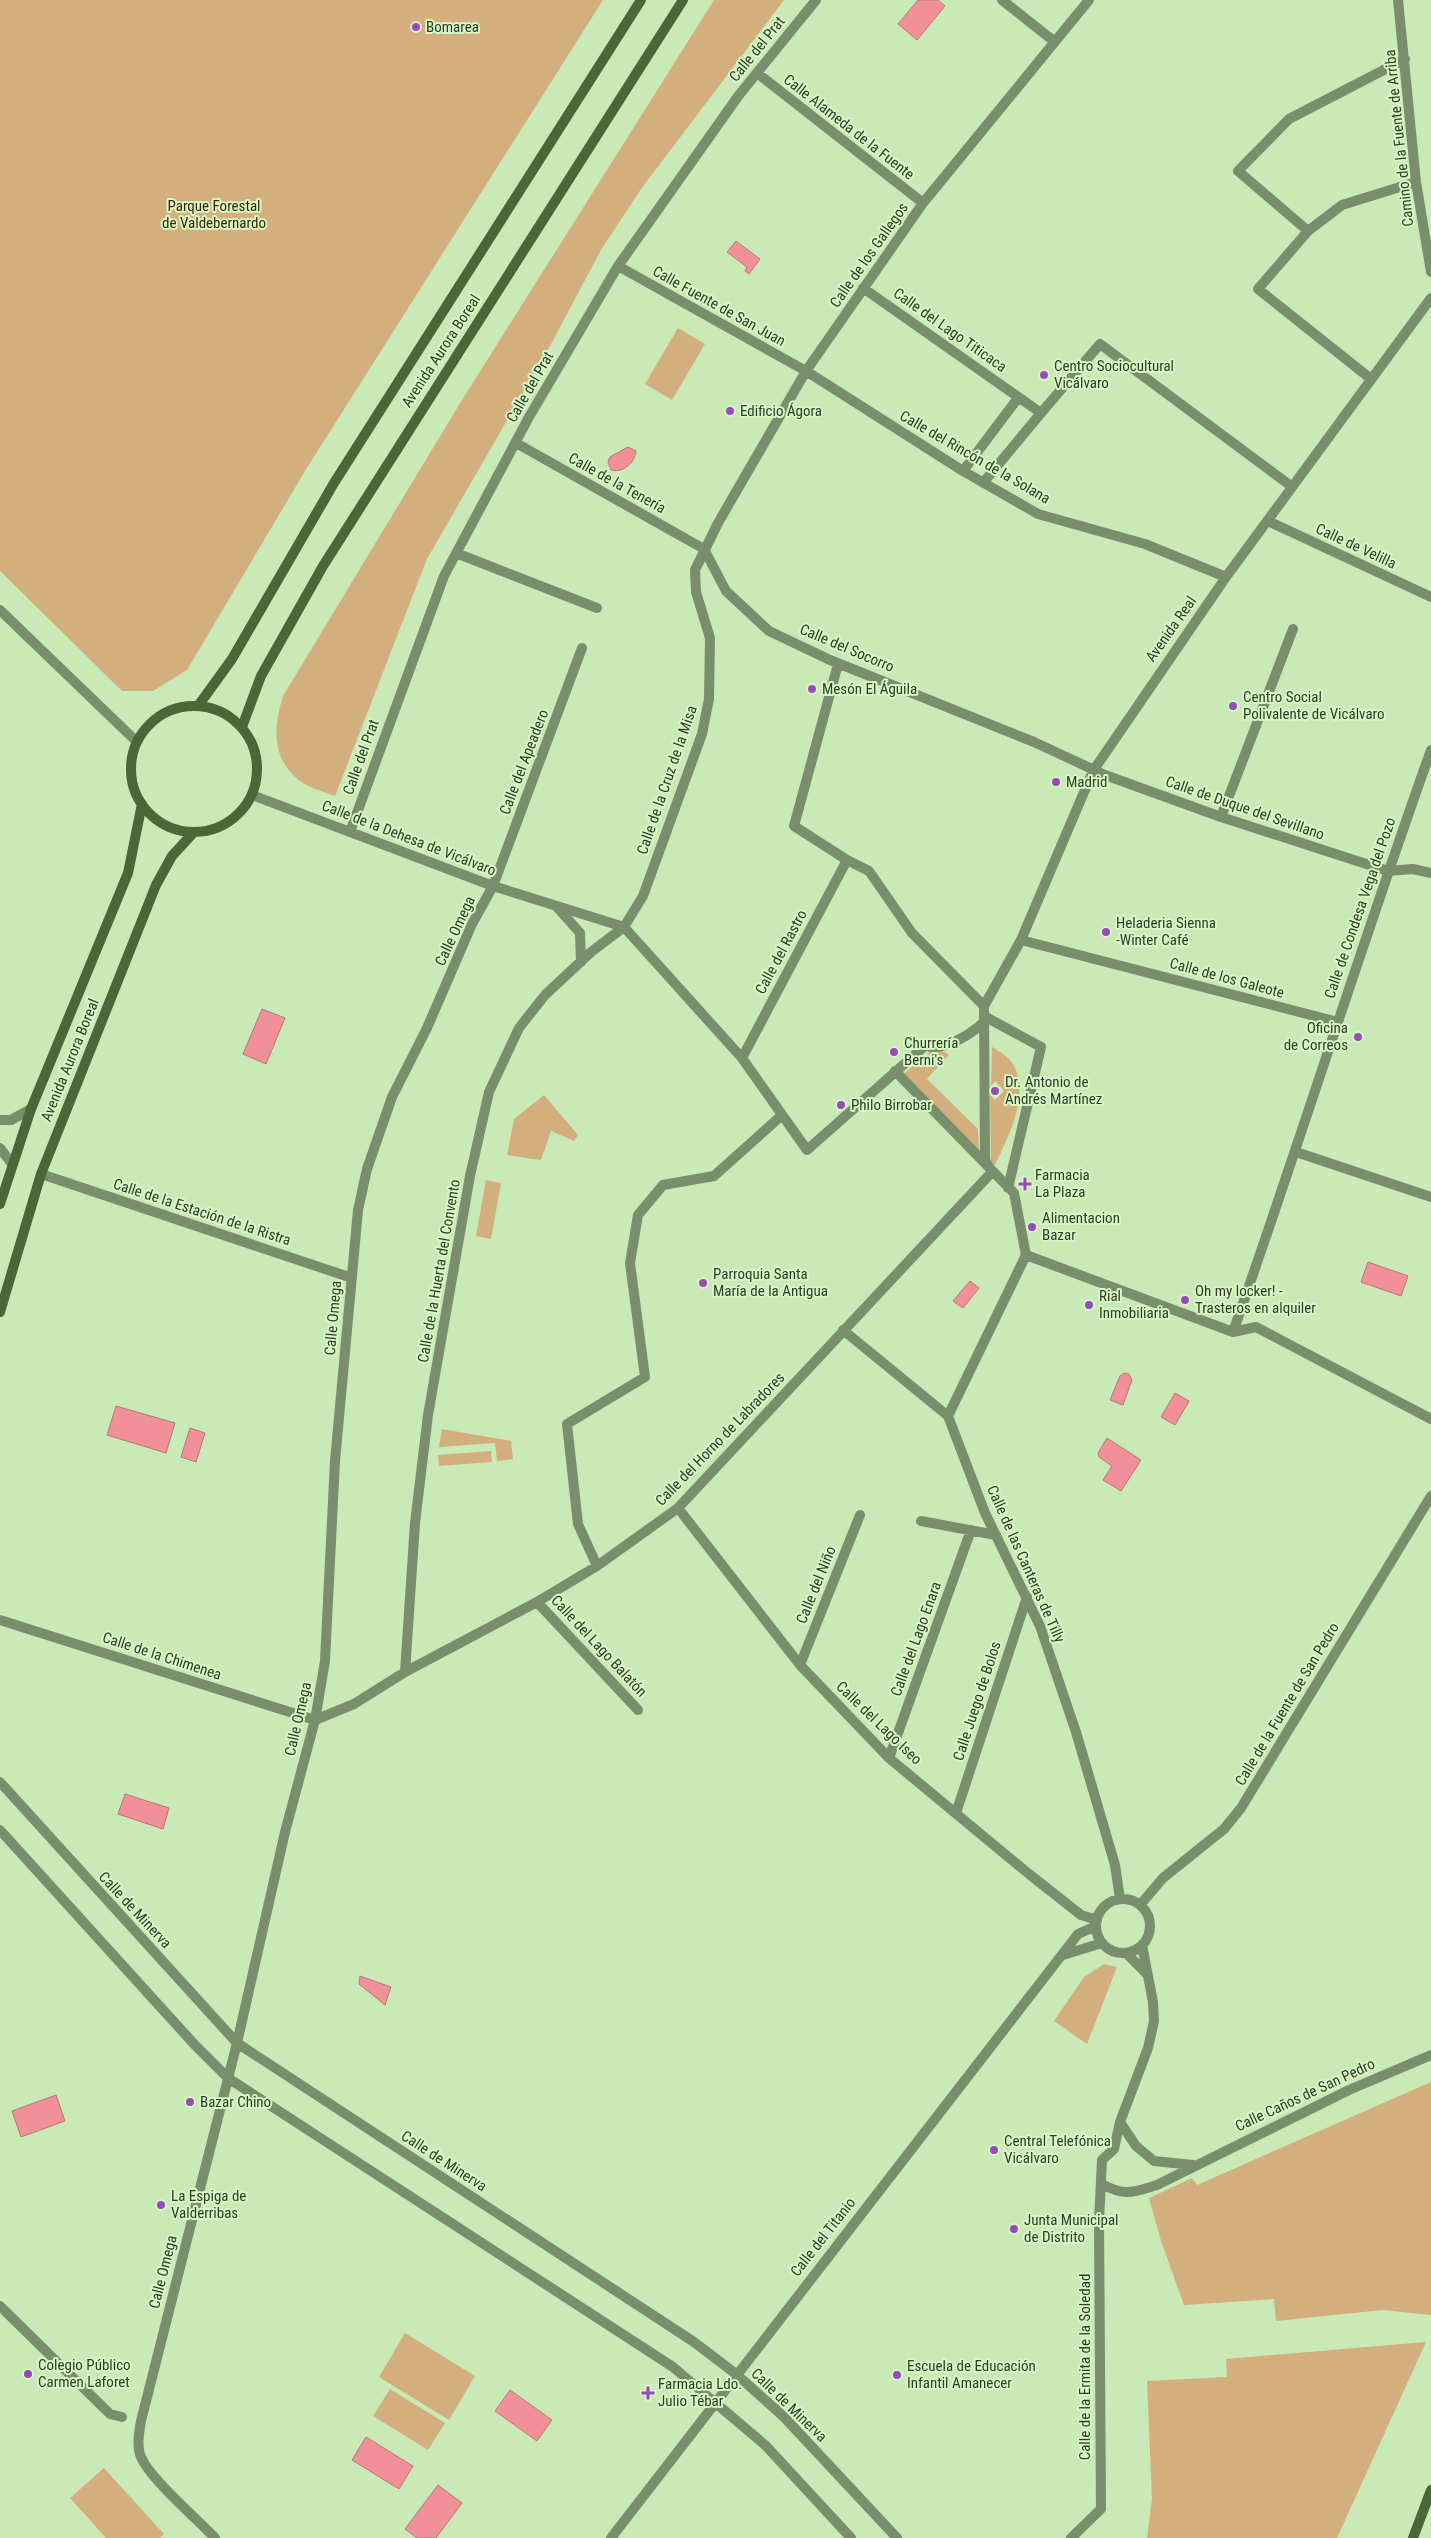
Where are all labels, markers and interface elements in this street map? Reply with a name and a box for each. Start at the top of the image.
street label: Calle del Prat [725,13,789,85]
place label: Bomarea [426,18,479,36]
marker: Bomarea [410,21,422,33]
street label: Camino de la Fuente de Arriba [1381,49,1417,227]
street label: Calle Alameda de la Fuente [780,70,918,184]
park label: Parque Forestal de Valdebernardo [162,197,266,232]
street label: Calle de los Gallegos [826,199,912,311]
street label: Calle Fuente de San Juan [649,262,789,350]
street label: Calle del Lago Titicaca [890,284,1010,376]
street label: Avenida Aurora Boreal [398,291,484,411]
street label: Calle del Prat [503,348,557,426]
place label: Centro Sociocultural Vicálvaro [1054,357,1174,392]
marker: Centro Sociocultural Vicálvaro [1038,369,1050,381]
place label: Edificio Ágora [740,402,822,420]
marker: Edificio Ágora [724,405,736,417]
street label: Calle del Rincón de la Solana [897,407,1053,507]
street label: Calle de la Tenería [565,449,669,517]
street label: Calle de Velilla [1313,519,1399,573]
street label: Avenida Real [1142,593,1200,665]
street label: Calle del Socorro [797,620,897,676]
place label: Mesón El Águila [822,680,917,698]
marker: Mesón El Águila [806,683,818,695]
place label: Centro Social Polivalente de Vicálvaro [1243,688,1385,723]
marker: Centro Social Polivalente de Vicálvaro [1227,700,1239,712]
street label: Calle de la Cruz de la Misa [633,703,701,857]
street label: Calle del Apeadero [496,707,552,817]
street label: Calle del Prat [339,717,383,797]
street label: Calle de Duque del Sevillano [1163,772,1327,844]
place label: Madrid [1066,773,1107,791]
marker: Madrid [1050,776,1062,788]
street label: Calle de la Dehesa de Vicálvaro [319,796,499,880]
street label: Calle de Condesa Vega del Pozo [1321,815,1399,1001]
street label: Calle Omega [431,893,479,969]
street label: Calle del Rastro [751,907,811,997]
place label: Heladeria Sienna -Winter Café [1116,914,1216,949]
marker: Heladeria Sienna -Winter Café [1100,926,1112,938]
street label: Calle de los Galeote [1168,954,1286,1002]
street label: Avenida Aurora Boreal [37,996,103,1124]
place label: Oficina de Correos [1284,1019,1348,1054]
marker: Oficina de Correos [1352,1031,1364,1043]
place label: Churrería Berni's [904,1034,958,1069]
marker: Churrería Berni's [888,1046,900,1058]
place label: Dr. Antonio de Andrés Martínez [1005,1073,1102,1108]
marker: Dr. Antonio de Andrés Martínez [989,1085,1001,1097]
place label: Philo Birrobar [851,1096,932,1114]
marker: Philo Birrobar [835,1099,847,1111]
place label: Farmacia La Plaza [1035,1166,1090,1201]
street label: Calle de la Estación de la Ristra [111,1175,293,1249]
street label: Calle de la Huerta del Convento [414,1178,464,1364]
marker: Farmacia La Plaza [1019,1178,1031,1190]
place label: Alimentacion Bazar [1042,1209,1120,1244]
marker: Alimentacion Bazar [1026,1221,1038,1233]
place label: Parroquia Santa María de la Antigua [713,1265,828,1300]
marker: Parroquia Santa María de la Antigua [697,1277,709,1289]
street label: Calle Omega [321,1280,345,1356]
place label: Oh my locker! - Trasteros en alquiler [1195,1282,1316,1317]
place label: Rial Inmobiliaria [1099,1287,1169,1322]
marker: Oh my locker! - Trasteros en alquiler [1179,1294,1191,1306]
marker: Rial Inmobiliaria [1083,1299,1095,1311]
street label: Calle del Horno de Labradores [652,1368,789,1509]
street label: Calle de las Canteras de Tilly [983,1483,1069,1645]
street label: Calle del Niño [792,1544,840,1626]
street label: Calle del Lago Enara [887,1579,945,1699]
street label: Calle del Lago Balatón [547,1592,651,1700]
street label: Calle de la Fuente de San Pedro [1231,1619,1343,1789]
street label: Calle de la Chimenea [100,1628,224,1684]
street label: Calle Juego de Bolos [949,1639,1005,1763]
street label: Calle del Lago Iseo [832,1678,926,1768]
street label: Calle Omega [281,1680,315,1758]
street label: Calle de Minerva [95,1868,175,1952]
street label: Calle Caños de San Pedro [1232,2055,1378,2135]
place label: Bazar Chino [200,2093,271,2111]
marker: Bazar Chino [184,2096,196,2108]
street label: Calle de Minerva [398,2127,490,2195]
place label: Central Telefónica Vicálvaro [1004,2132,1111,2167]
marker: Central Telefónica Vicálvaro [988,2144,1000,2156]
place label: La Espiga de Valderribas [171,2187,246,2222]
street label: Calle del Titanio [787,2194,859,2280]
marker: La Espiga de Valderribas [155,2199,167,2211]
place label: Junta Municipal de Distrito [1024,2211,1119,2246]
marker: Junta Municipal de Distrito [1008,2223,1020,2235]
street label: Calle Omega [145,2233,181,2311]
street label: Calle de la Ermita de la Soledad [1076,2274,1094,2460]
place label: Colegio Público Carmen Laforet [38,2356,131,2391]
place label: Escuela de Educación Infantil Amanecer [907,2357,1036,2392]
street label: Calle de Minerva [747,2364,831,2446]
marker: Colegio Público Carmen Laforet [22,2368,34,2380]
marker: Escuela de Educación Infantil Amanecer [891,2369,903,2381]
place label: Farmacia Ldo. Julio Tébar [658,2375,742,2410]
marker: Farmacia Ldo. Julio Tébar [642,2387,654,2399]

